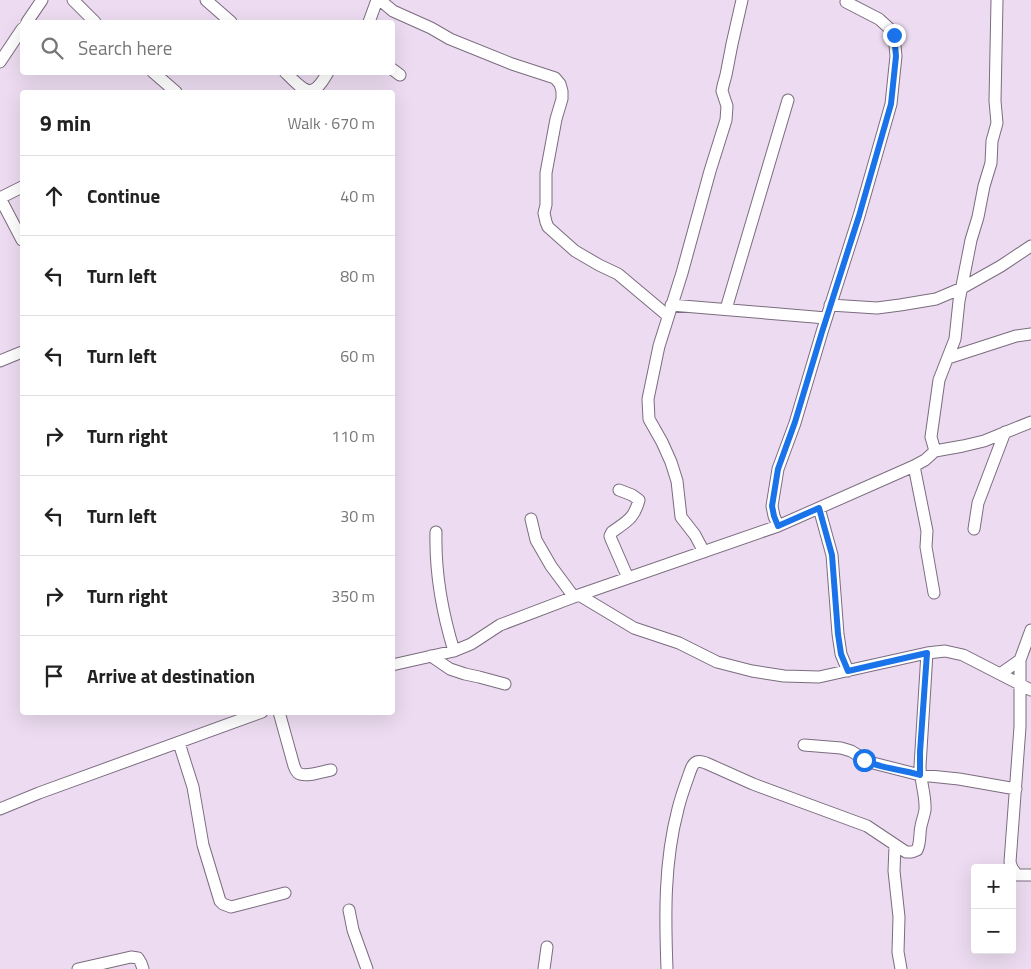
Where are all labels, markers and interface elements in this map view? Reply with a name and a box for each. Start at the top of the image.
search box [20,20,395,75]
route end [883,24,906,47]
text: Search here [78,33,172,62]
icon: search [38,34,66,62]
text: 9 min [40,107,91,139]
text: Walk · 670 m [287,111,375,135]
text: Continue [87,181,160,210]
icon: ahead [40,182,68,210]
text: 40 m [340,184,375,208]
text: Turn left [87,261,157,290]
icon: left [40,262,68,290]
text: 80 m [340,264,375,288]
text: Turn left [87,341,157,370]
icon: left [40,342,68,370]
text: 60 m [340,344,375,368]
text: Turn right [87,421,168,450]
icon: right [40,422,68,450]
text: 110 m [331,424,375,448]
text: Turn left [87,501,157,530]
icon: left [40,502,68,530]
text: 30 m [340,504,375,528]
text: Turn right [87,581,168,610]
icon: right [40,582,68,610]
text: 350 m [331,584,375,608]
text: Arrive at destination [87,661,255,690]
icon: arrive [40,662,68,690]
route start [853,749,876,772]
map controls [971,864,1016,954]
button: + [971,864,1016,909]
button: − [971,909,1016,954]

